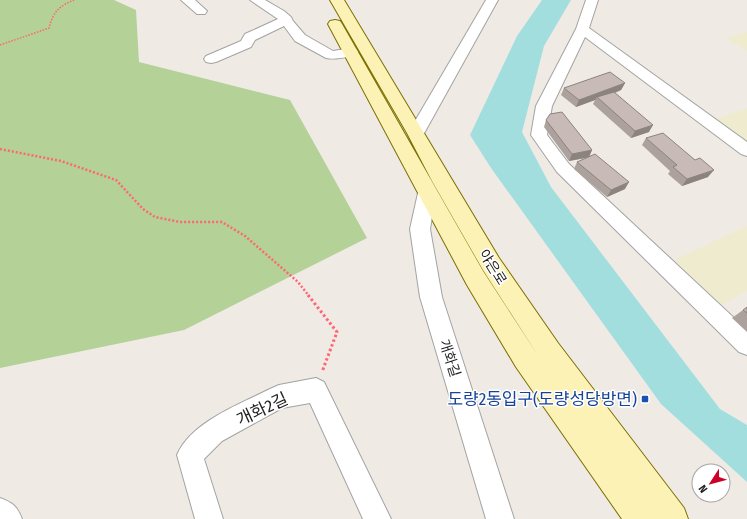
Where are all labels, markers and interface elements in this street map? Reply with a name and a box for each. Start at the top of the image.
street label: 야은로 [475,246,510,288]
street label: 개화길 [435,337,464,379]
street label: 개화2길 [233,388,291,430]
place label: 도량2동입구(도량성당방면) [447,389,637,410]
marker: 도량2동입구(도량성당방면) [640,394,650,404]
north arrow [691,463,731,503]
text: N [696,482,711,495]

